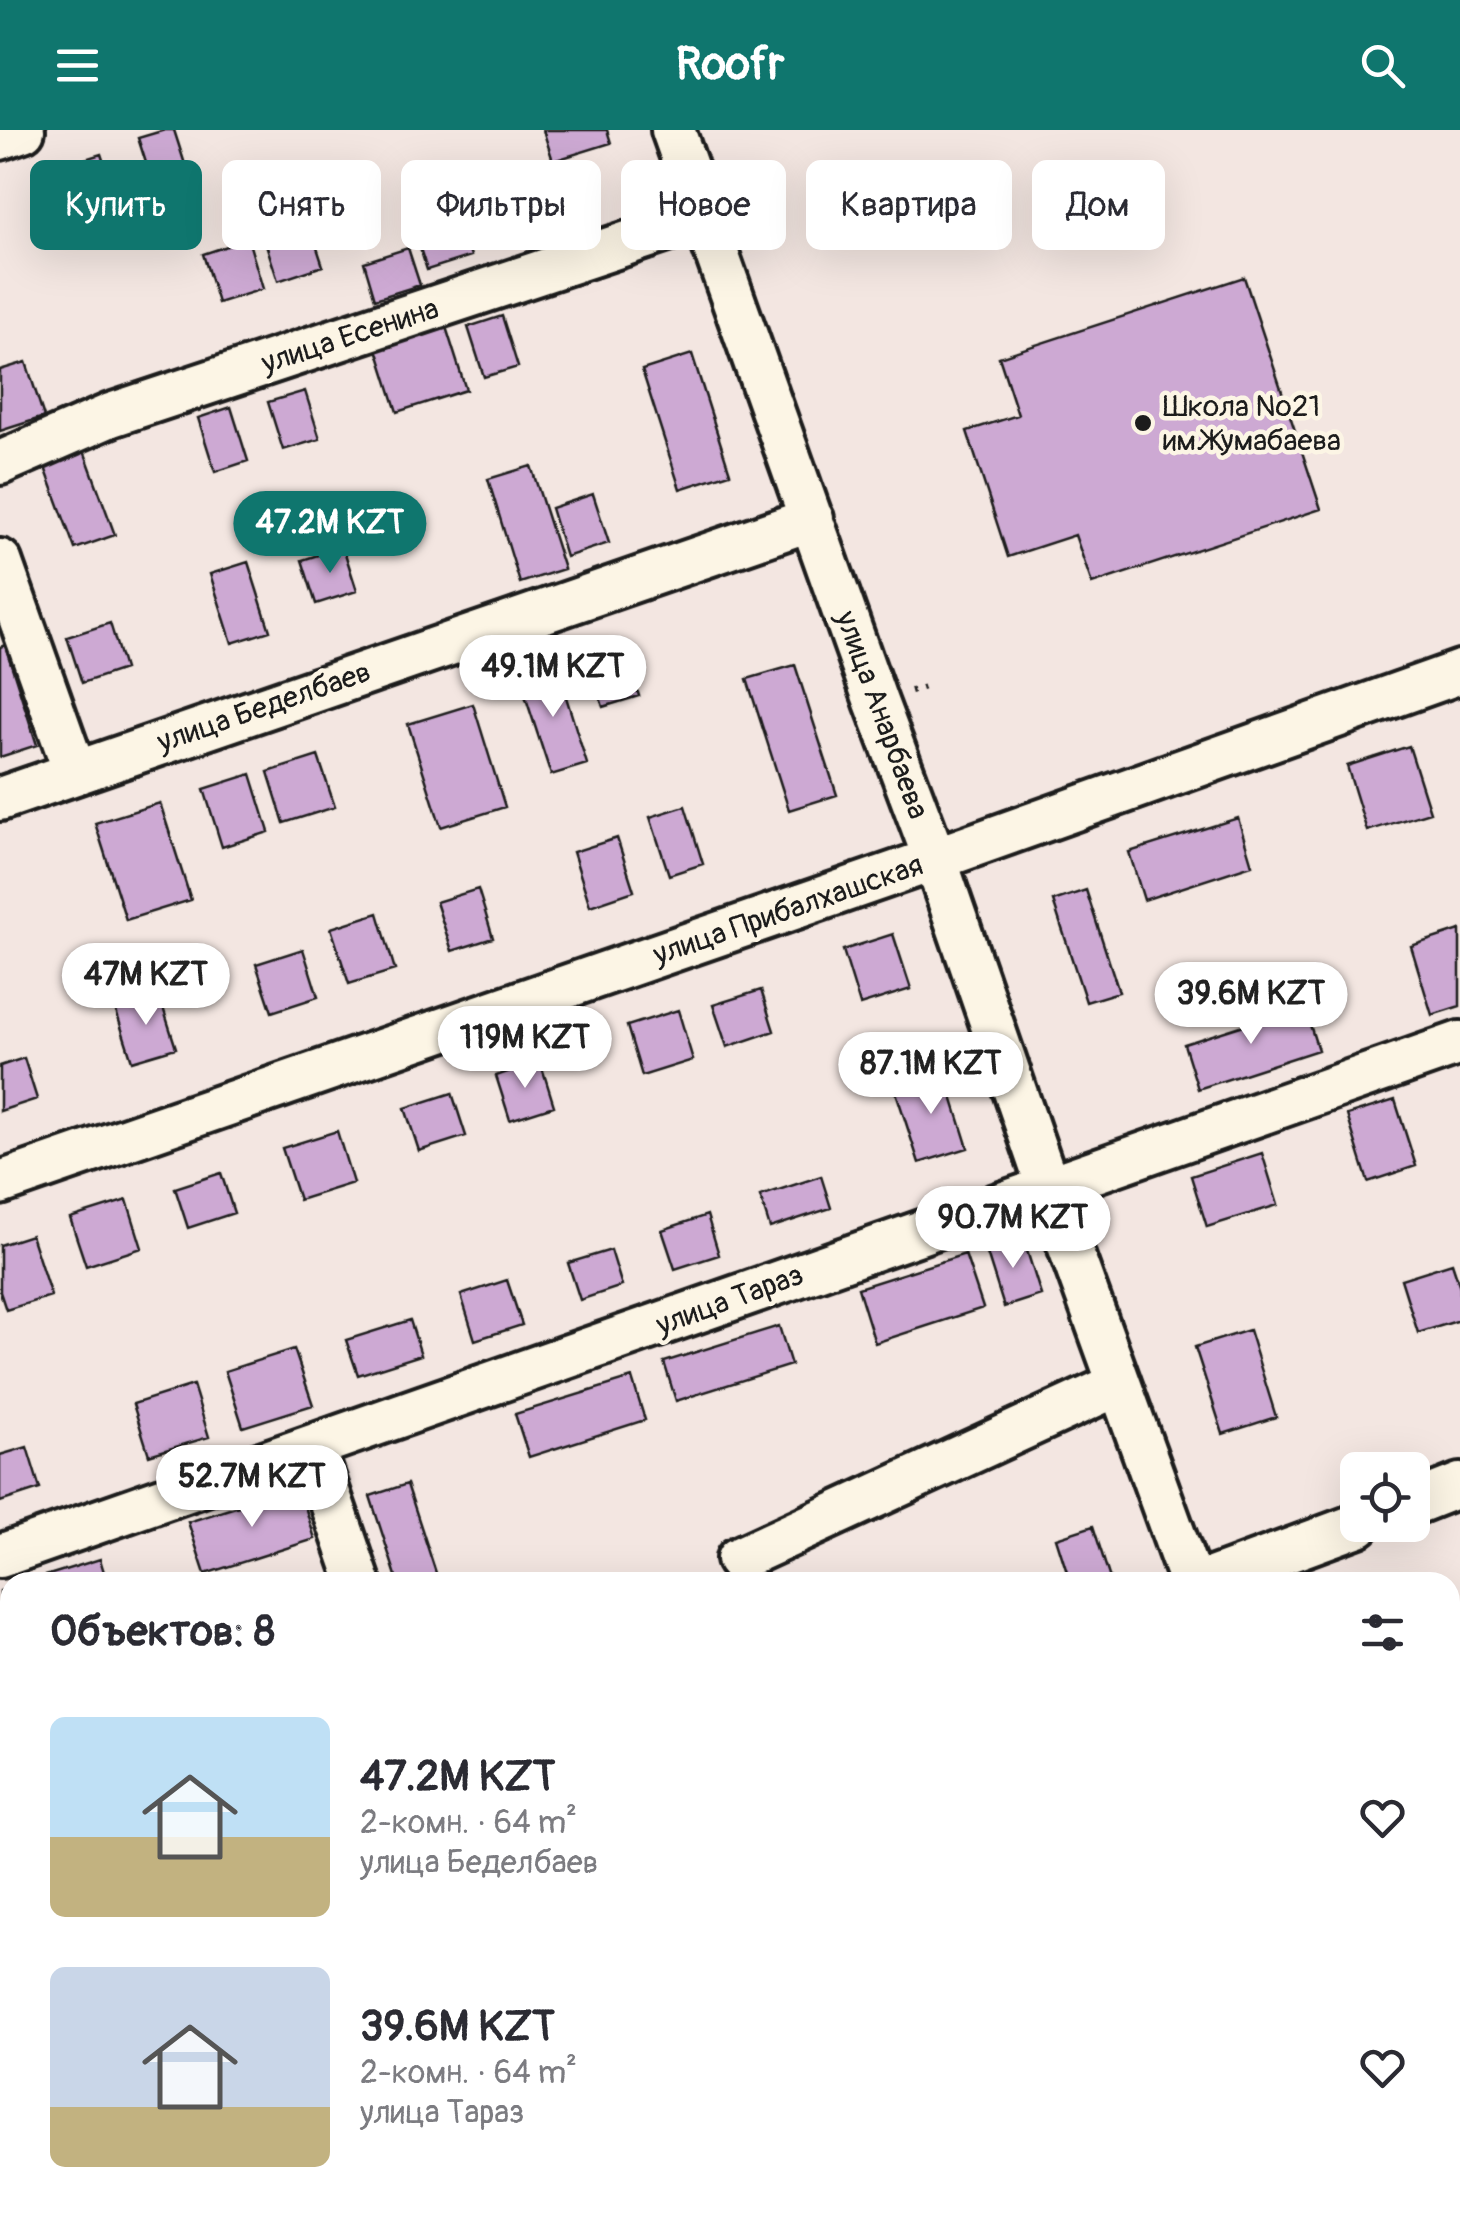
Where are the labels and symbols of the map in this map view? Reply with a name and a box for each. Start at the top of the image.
street label: улица Есенина [256,290,443,382]
place label: Школа №21 им.Жумабаева [1163,388,1341,459]
marker: Школа №21 им.Жумабаева [1132,412,1154,434]
pin: 47.2M KZT [216,491,444,576]
street label: улица Анарбаева [827,605,937,824]
pin: 49.1M KZT [439,635,667,720]
street label: улица Беделбаев [151,653,376,761]
street label: улица Прибалхашская [647,846,928,974]
pin: 47M KZT [54,943,238,1028]
pin: 39.6M KZT [1137,962,1365,1047]
pin: 119M KZT [422,1006,628,1091]
pin: 87.1M KZT [817,1032,1045,1117]
pin: 90.7M KZT [899,1186,1127,1271]
street label: улица Тараз [650,1256,809,1344]
pin: 52.7M KZT [138,1445,366,1530]

